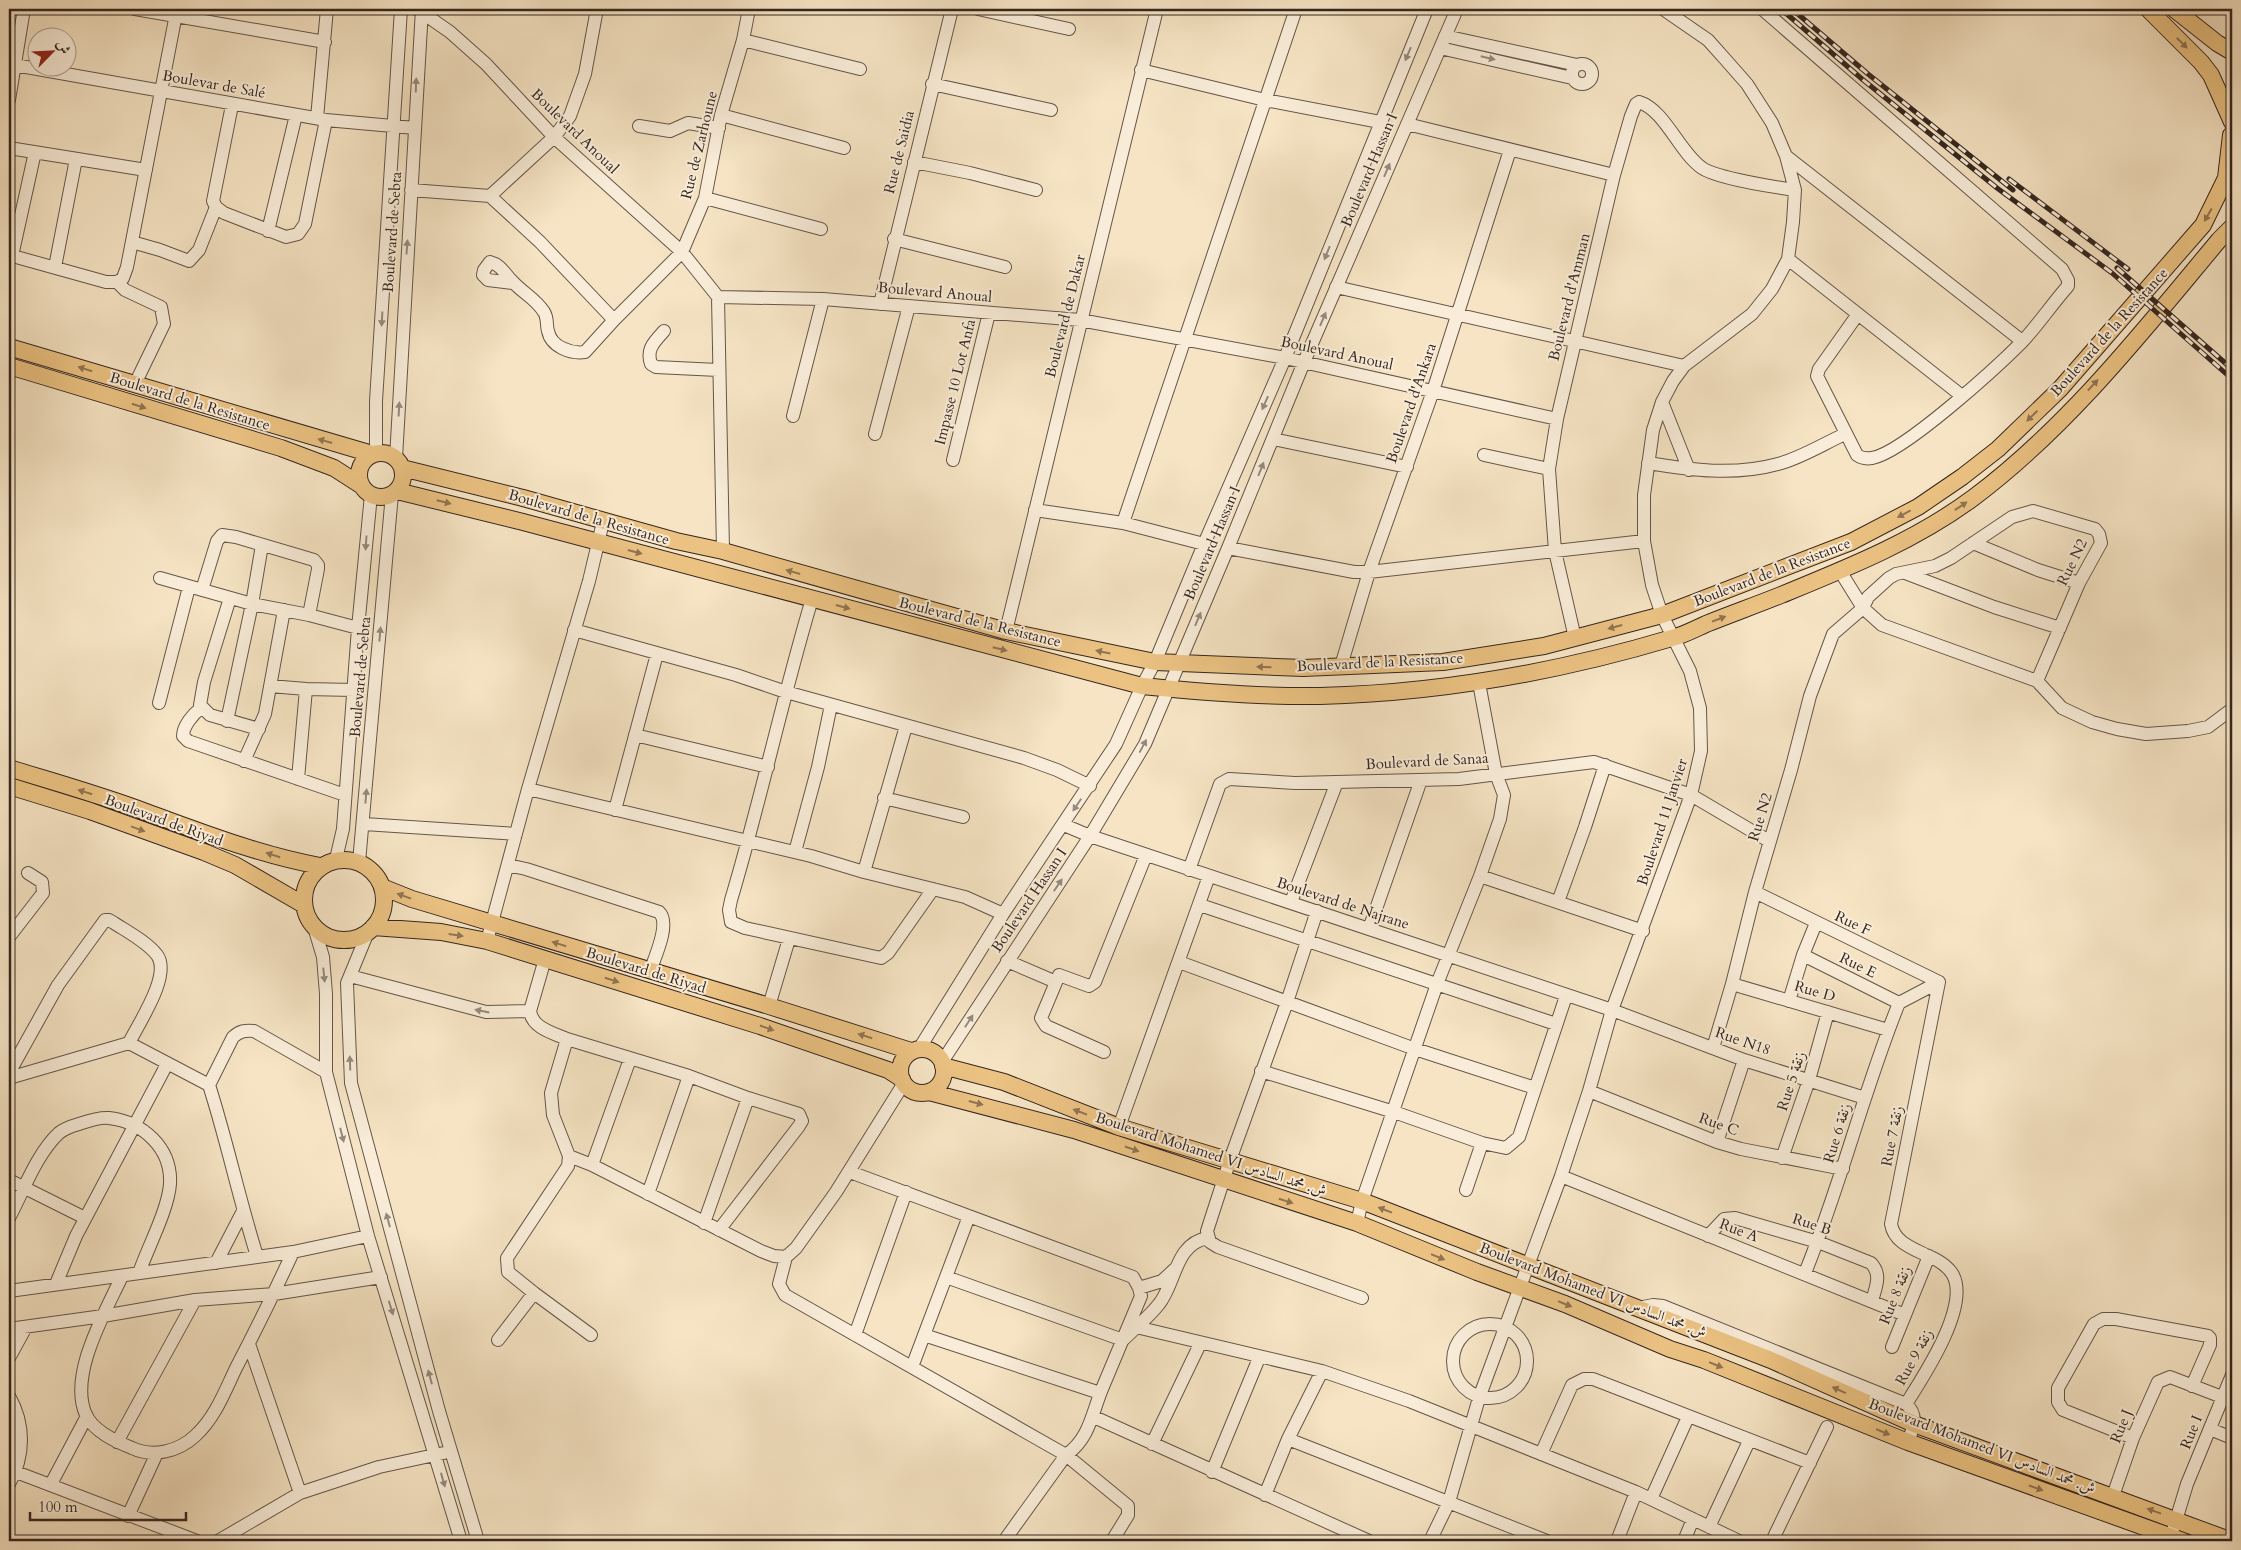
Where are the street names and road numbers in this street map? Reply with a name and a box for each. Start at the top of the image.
street label: Boulevar de Salé [161,65,267,103]
street label: Boulevard Anoual [527,84,623,178]
street label: Rue de Zarhoune [676,89,722,201]
street label: Rue de Saidia [879,108,919,196]
street label: Boulevard Hassan I [1336,110,1402,230]
street label: Boulevard de Sebta [378,170,406,293]
street label: Boulevard d'Amman [1543,230,1595,363]
street label: Boulevard de Dakar [1040,252,1090,380]
street label: Boulevard de la Resistance [2046,263,2172,401]
street label: Boulevard Anoual [877,277,993,307]
street label: Impasse 10 Lot Anfa [930,317,980,447]
street label: Boulevard Anoual [1279,331,1395,375]
street label: Boulevard d'Ankara [1381,340,1441,466]
street label: Boulevard de la Resistance [107,367,273,435]
street label: Boulevard Hassan I [1179,483,1245,603]
street label: Boulevard de la Resistance [506,484,672,550]
street label: Boulevard de la Resistance [1691,533,1854,611]
street label: Rue N2 [2052,535,2092,589]
street label: Boulevard de la Resistance [897,592,1063,652]
street label: Boulevard de Sebta [345,615,375,738]
street label: Boulevard de la Resistance [1296,648,1464,676]
street label: Boulevard de Sanaa [1365,748,1489,774]
street label: Boulevard 11 Janvier [1632,756,1692,888]
street label: Boulevard de Riyad [102,789,226,851]
street label: Rue N2 [1743,790,1777,844]
street label: Boulevard Hassan I [987,844,1071,956]
street label: Boulevard de Najrane [1274,872,1412,934]
street label: Rue F [1832,906,1874,940]
street label: Boulevard de Riyad [584,942,708,998]
street label: Rue E [1836,948,1880,982]
street label: Rue D [1792,976,1838,1006]
street label: Rue N18 [1712,1022,1774,1060]
street label: Rue 5 زنقة [1772,1049,1810,1113]
street label: Rue 6 زنقة [1818,1101,1856,1165]
street label: Rue 7 زنقة [1876,1104,1908,1168]
street label: Boulevard Mohamed VI ش. محمد السادس [1093,1107,1329,1201]
street label: Rue C [1696,1108,1742,1140]
street label: Rue B [1790,1208,1834,1240]
street label: Rue A [1717,1213,1762,1247]
street label: Boulevard Mohamed VI ش. محمد السادس [1477,1237,1709,1343]
street label: Rue 8 زنقة [1874,1263,1916,1327]
street label: Rue 9 زنقة [1890,1325,1938,1389]
street label: Boulevard Mohamed VI ش. محمد السادس [1866,1393,2098,1499]
street label: Rue J [2105,1406,2137,1446]
street label: Rue I [2175,1412,2207,1452]

